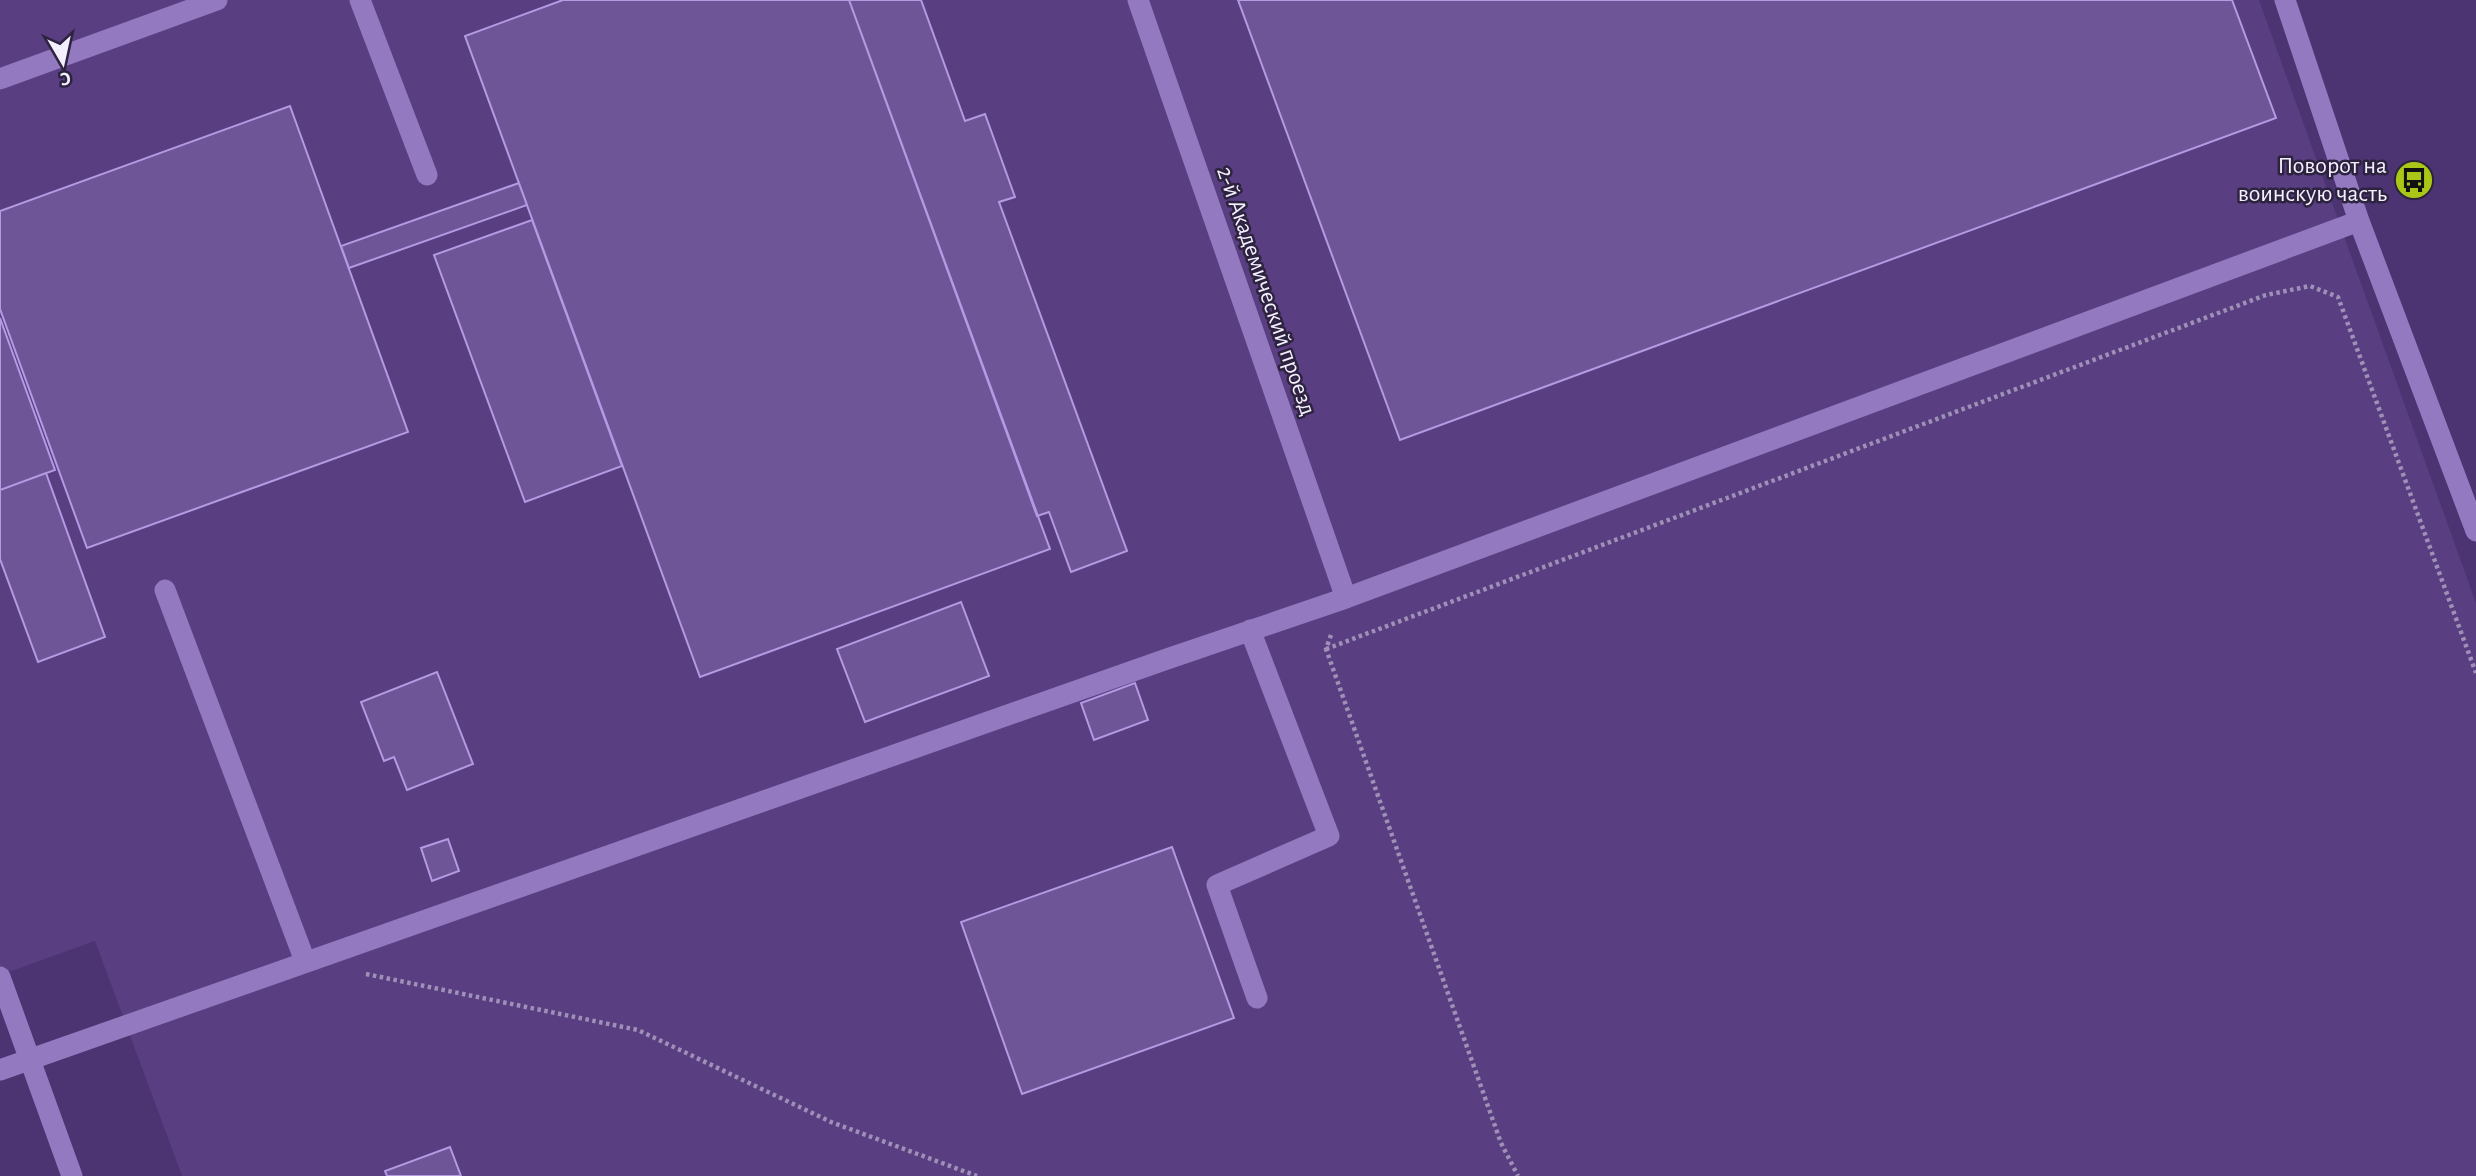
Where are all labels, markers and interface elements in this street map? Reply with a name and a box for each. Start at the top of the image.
north arrow [28,28,98,98]
text: С [59,68,72,89]
place label: Поворот на воинскую часть [2238,154,2387,206]
bus stop icon: Поворот на воинскую часть [2393,159,2435,201]
street label: 2-й Академический проезд [1212,163,1320,419]

